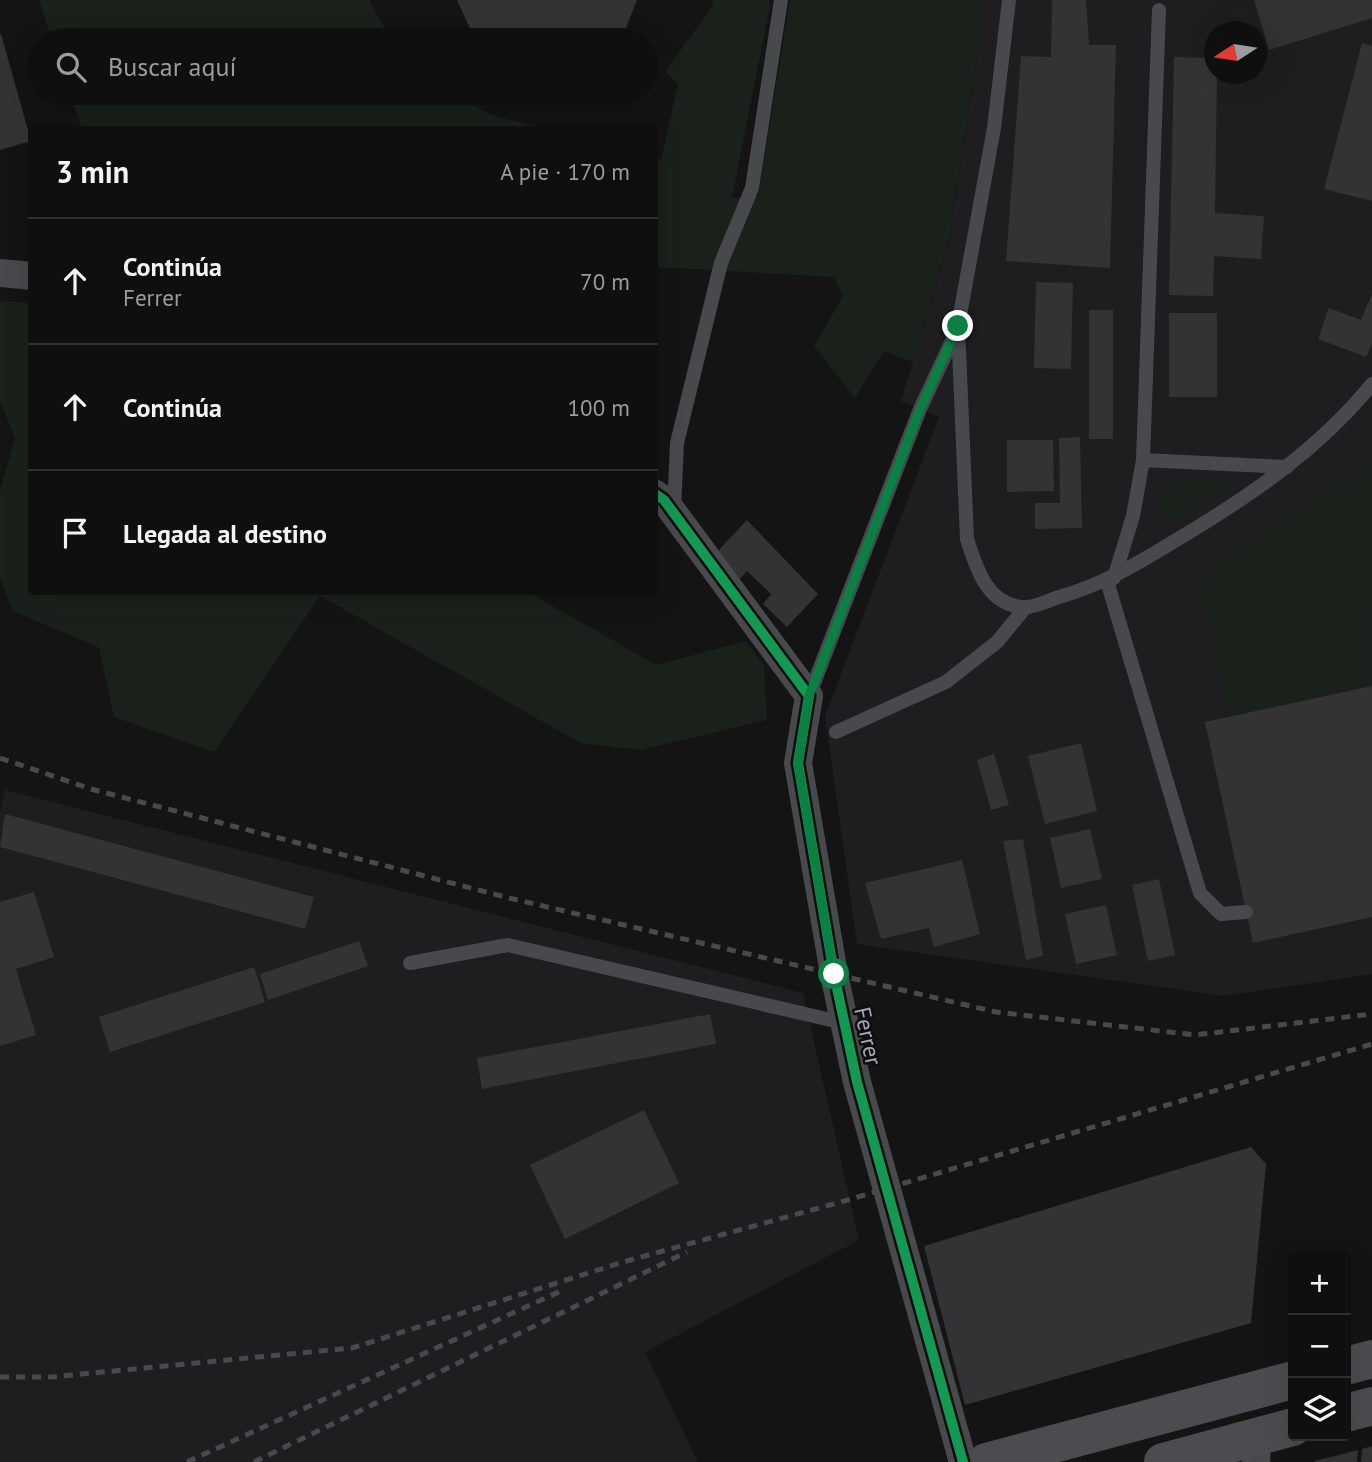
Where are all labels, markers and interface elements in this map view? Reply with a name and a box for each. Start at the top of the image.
north arrow [1204,21,1267,84]
search box [28,28,658,105]
icon: search [52,48,90,86]
text: Buscar aquí [108,50,236,83]
text: 3 min [56,152,129,191]
text: A pie · 170 m [500,157,630,186]
text: Continúa [123,250,222,283]
icon: ahead [56,262,94,300]
text: 70 m [580,267,630,296]
text: Ferrer [123,283,182,312]
route end [942,310,973,341]
icon: ahead [56,388,94,426]
text: Continúa [123,391,222,424]
text: 100 m [568,393,630,422]
icon: arrive [56,514,94,552]
text: Llegada al destino [123,517,327,550]
route start [818,958,849,989]
street label: Ferrer [848,1004,889,1068]
map controls [1288,1252,1351,1441]
button: + [1288,1252,1351,1315]
button: − [1288,1315,1351,1378]
button: layers [1288,1378,1351,1441]

